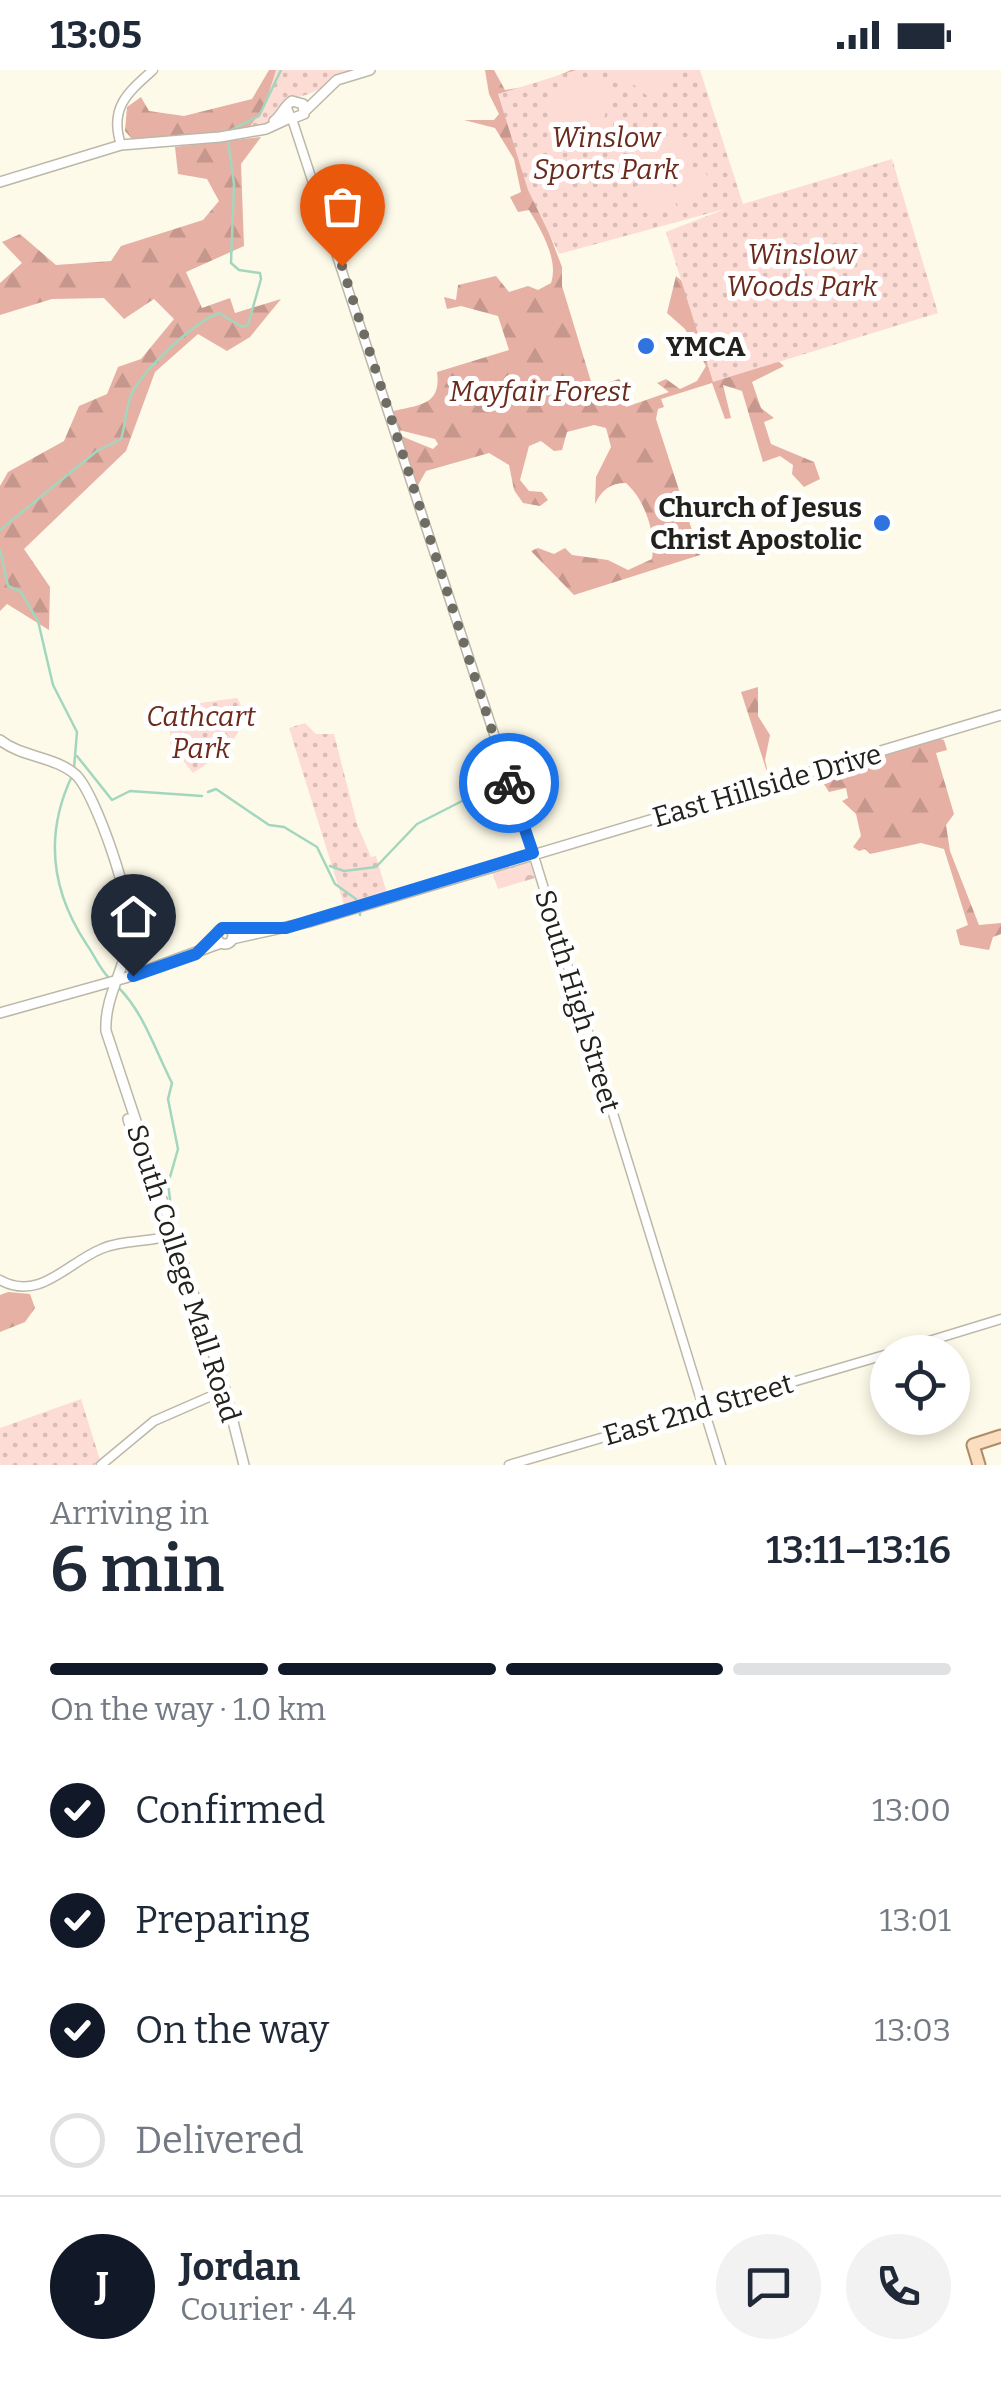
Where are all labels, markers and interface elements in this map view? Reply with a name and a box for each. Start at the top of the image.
text: 13:05 [50,12,142,58]
park label: Winslow Sports Park [533,121,680,186]
pin [300,164,385,267]
icon: bag [315,179,370,234]
park label: Winslow Woods Park [726,238,878,303]
place label: YMCA [666,330,745,363]
marker: YMCA [635,335,657,357]
park label: Mayfair Forest [449,375,632,408]
place label: Church of Jesus Christ Apostolic [650,491,862,556]
marker: Church of Jesus Christ Apostolic [871,512,893,534]
park label: Cathcart Park [146,700,257,765]
courier [459,733,559,833]
street label: East Hillside Drive [649,737,885,834]
icon: bike [482,756,537,811]
pin [91,874,176,977]
street label: South High Street [528,886,627,1116]
icon: home [106,889,161,944]
street label: South College Mall Road [120,1120,247,1426]
map controls [870,1335,970,1435]
button: locate [870,1335,970,1435]
street label: East 2nd Street [600,1367,797,1452]
text: Arriving in [50,1494,209,1532]
text: 13:11–13:16 [766,1527,951,1573]
text: 6 min [50,1530,224,1608]
text: On the way · 1.0 km [50,1690,326,1728]
icon: check [50,1783,105,1838]
text: Confirmed [135,1787,325,1833]
text: 13:00 [872,1791,951,1829]
icon: check [50,1893,105,1948]
text: Preparing [135,1897,310,1943]
text: 13:01 [880,1901,951,1939]
icon: check [50,2003,105,2058]
text: On the way [135,2007,329,2053]
text: 13:03 [874,2011,951,2049]
text: Delivered [135,2117,304,2163]
button: chat [716,2234,821,2339]
button: phone [846,2234,951,2339]
text: Jordan [180,2244,300,2290]
text: J [96,2263,109,2309]
text: Courier · 4.4 [180,2290,356,2328]

